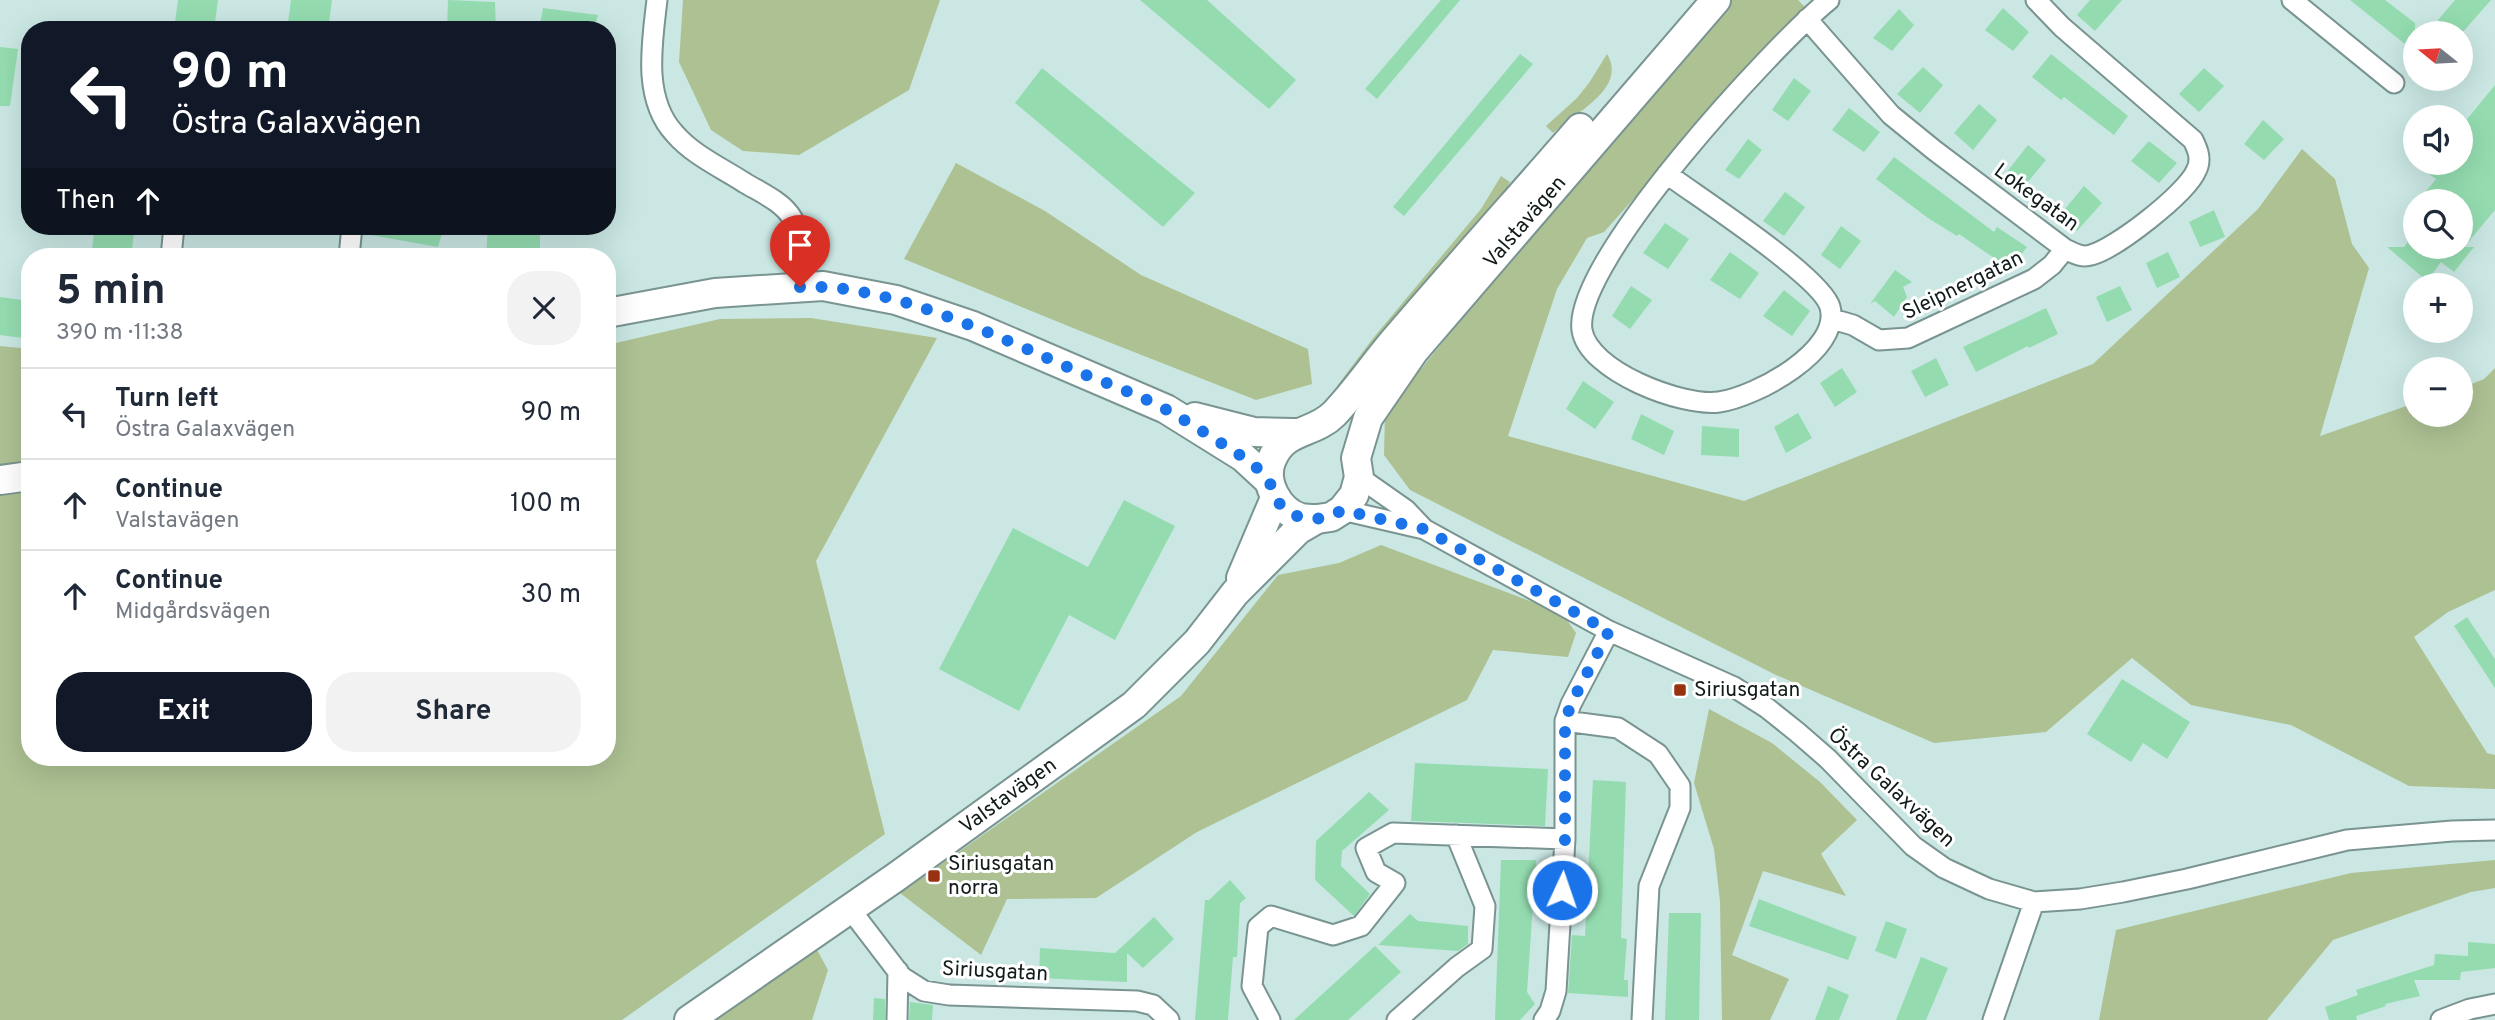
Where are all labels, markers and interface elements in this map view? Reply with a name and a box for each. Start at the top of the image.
north arrow [2403,21,2473,91]
map controls [2403,21,2473,427]
text: 90 m [171,44,289,106]
icon: left [56,49,147,140]
text: Östra Galaxvägen [171,105,422,145]
button: sound [2403,105,2473,175]
street label: Lokegatan [1988,158,2084,238]
street label: Valstavägen [1478,170,1572,274]
icon: ahead [129,182,167,220]
text: Then [56,185,115,218]
button: search [2403,189,2473,259]
pin [770,215,830,287]
icon: arrive [781,226,819,264]
street label: Sleipnergatan [1898,245,2028,327]
text: 5 min [56,266,166,319]
button: close [507,271,581,345]
button: + [2403,273,2473,343]
text: 390 m · 11:38 [56,319,184,348]
button: − [2403,357,2473,427]
text: Turn left [115,383,219,416]
icon: left [56,395,94,433]
text: 90 m [521,397,581,430]
text: Östra Galaxvägen [115,416,295,445]
text: Continue [115,474,223,507]
icon: ahead [56,486,94,524]
text: 100 m [510,488,581,521]
text: Valstavägen [115,507,239,536]
text: Continue [115,565,223,598]
icon: ahead [56,577,94,615]
text: 30 m [521,579,581,612]
text: Midgårdsvägen [115,598,271,627]
button: Exit [56,672,312,752]
button: Share [326,672,581,752]
place label: Siriusgatan [1694,677,1800,704]
marker: Siriusgatan [1672,682,1688,698]
street label: Östra Galaxvägen [1822,722,1960,854]
street label: Valstavägen [954,752,1062,840]
place label: Siriusgatan norra [948,851,1054,902]
position arrow [1525,853,1599,927]
marker: Siriusgatan norra [926,868,942,884]
street label: Siriusgatan [941,956,1049,988]

